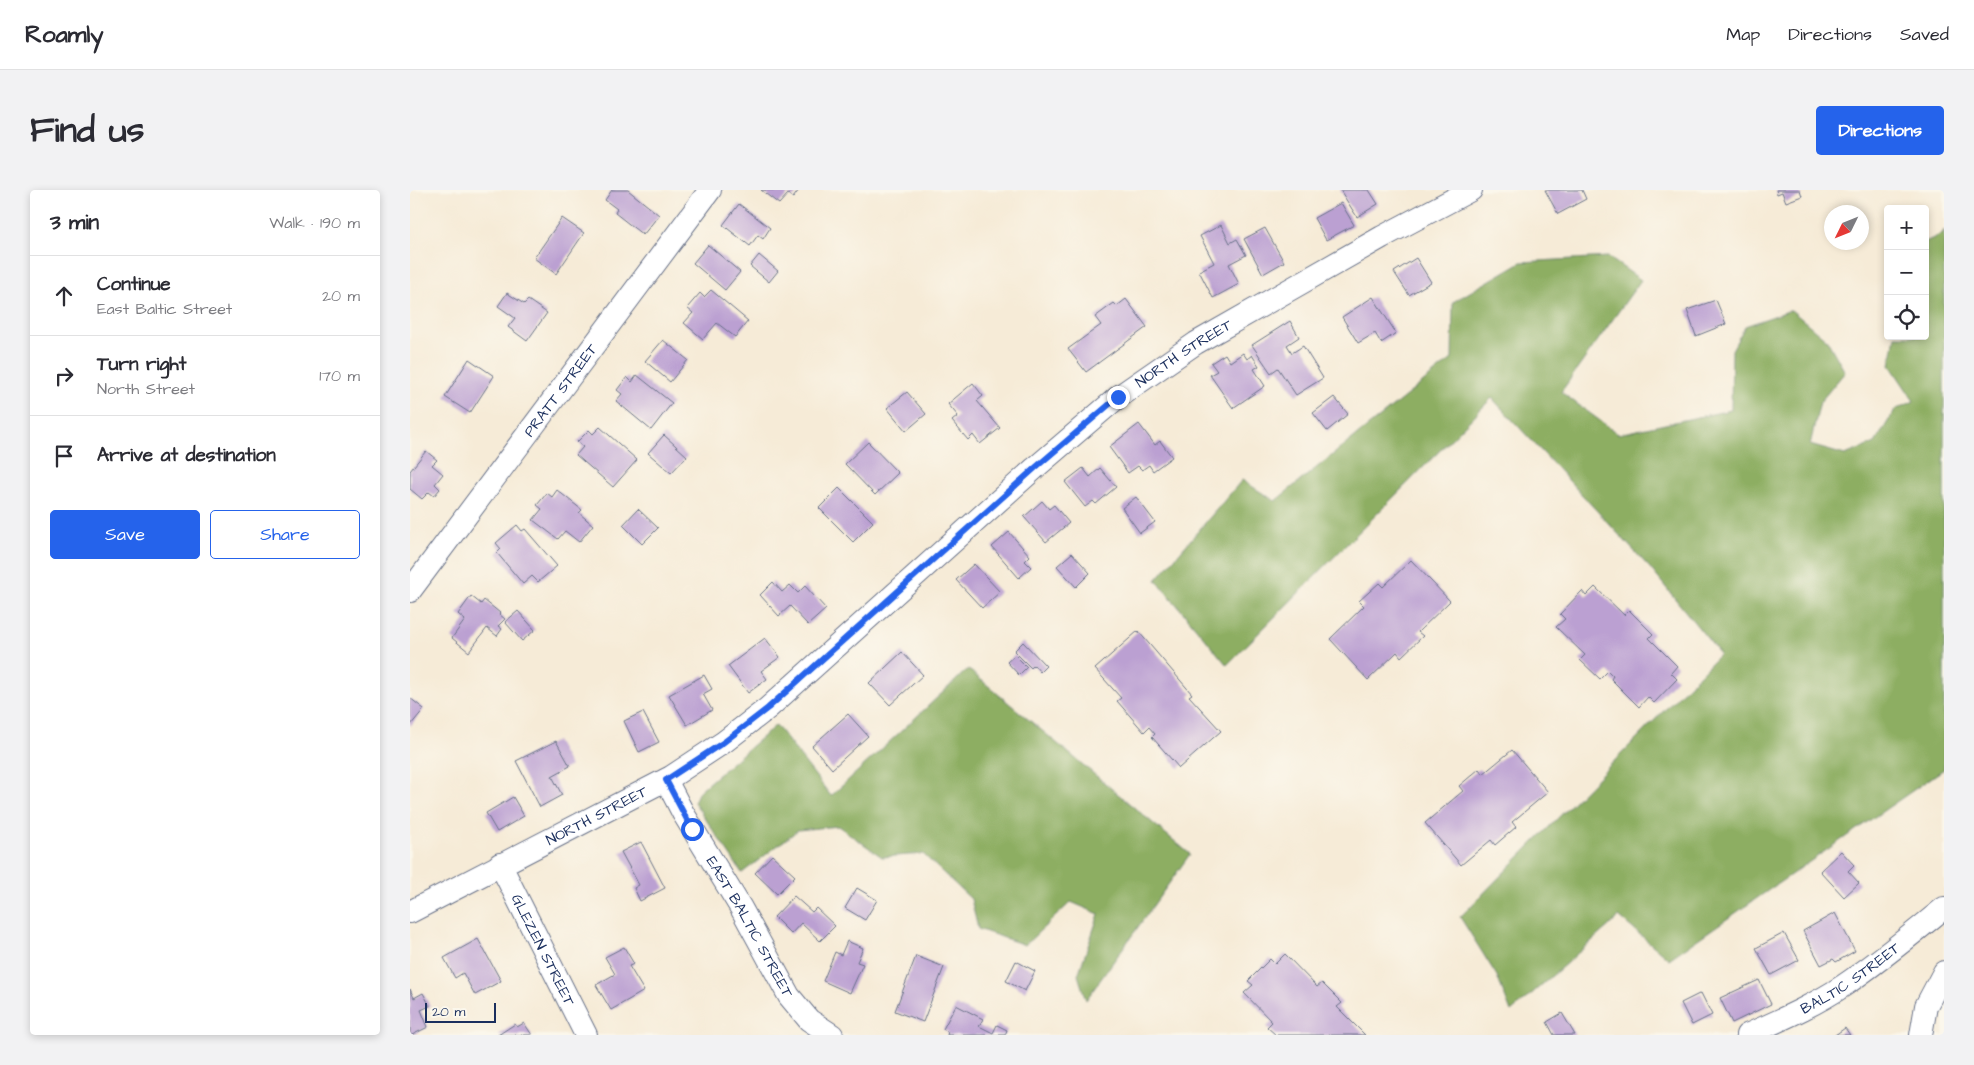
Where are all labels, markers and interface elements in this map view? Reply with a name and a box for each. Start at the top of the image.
text: Roamly [25,18,103,52]
text: Map [1726,22,1760,47]
text: Directions [1788,22,1872,47]
text: Saved [1900,22,1949,47]
text: Find us [30,106,144,155]
button: Directions [1816,106,1944,155]
north arrow [1824,205,1869,250]
map controls [1884,205,1929,340]
button: + [1884,205,1929,250]
text: 3 min [50,208,99,237]
text: Walk · 190 m [269,212,360,234]
button: − [1884,250,1929,295]
text: Continue [97,271,171,298]
icon: ahead [50,282,78,310]
text: 20 m [322,285,360,307]
button: locate [1884,295,1929,340]
text: East Baltic Street [97,298,232,320]
street label: NORTH STREET [1131,314,1236,393]
street label: PRATT STREET [519,339,603,441]
text: Turn right [97,351,186,378]
icon: right [50,362,78,390]
text: 170 m [319,365,360,387]
text: North Street [97,378,195,400]
route end [1107,386,1130,409]
icon: arrive [50,442,78,470]
text: Arrive at destination [97,442,276,469]
button: Save [50,510,200,559]
button: Share [210,510,360,559]
street label: NORTH STREET [542,780,651,850]
route start [681,818,704,841]
street label: EAST BALTIC STREET [701,852,799,1002]
street label: GLEZEN STREET [506,890,580,1010]
street label: BALTIC STREET [1797,937,1905,1019]
scale bar [425,1000,496,1023]
text: 20 m [432,1002,465,1022]

